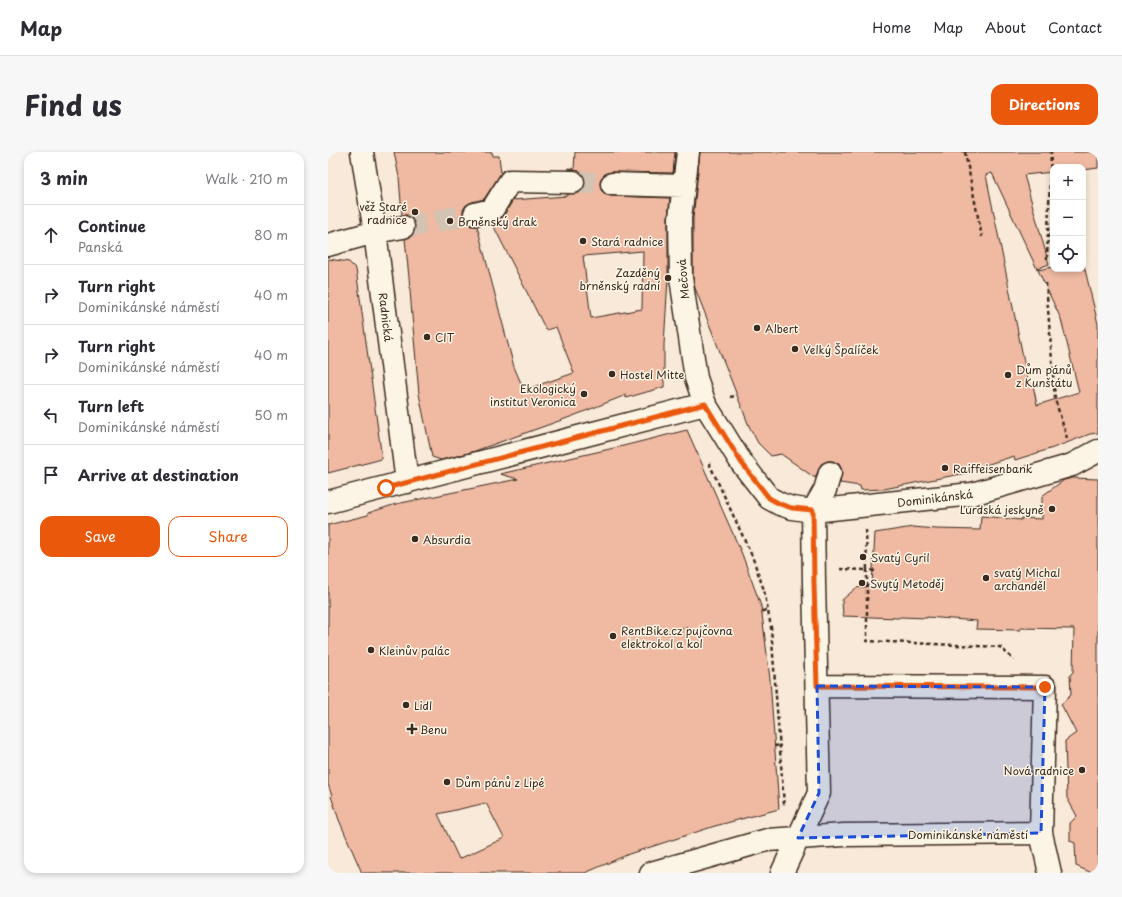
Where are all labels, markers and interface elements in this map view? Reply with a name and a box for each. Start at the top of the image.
text: Map [20,14,62,42]
text: Home [872,17,911,38]
text: Map [933,17,963,38]
text: About [985,17,1026,38]
text: Contact [1048,17,1102,38]
text: Find us [24,83,122,126]
button: Directions [991,84,1098,125]
map controls [1050,164,1086,272]
button: + [1050,164,1086,200]
text: 3 min [40,165,88,191]
text: Walk · 210 m [205,169,288,188]
place label: věž Staré radnice [360,198,407,228]
button: − [1050,200,1086,236]
marker: věž Staré radnice [410,207,420,217]
place label: Brněnský drak [458,213,537,230]
text: Continue [78,214,146,237]
marker: Brněnský drak [445,216,455,226]
icon: ahead [40,224,62,246]
text: 80 m [254,225,288,244]
place label: Stará radnice [591,233,663,250]
marker: Stará radnice [578,236,588,246]
button: locate [1050,236,1086,272]
text: Panská [78,237,123,256]
street label: Mečová [673,258,693,300]
place label: Zazděný brněnský radní [580,264,660,294]
marker: Zazděný brněnský radní [663,273,673,283]
text: Turn right [78,274,155,297]
icon: right [40,284,62,306]
text: 40 m [254,285,288,304]
street label: Radnická [375,291,397,343]
text: Dominikánské náměstí [78,297,220,316]
place label: Albert [765,320,799,337]
marker: Albert [752,323,762,333]
place label: CIT [435,329,455,346]
marker: CIT [422,332,432,342]
text: Turn right [78,334,155,357]
place label: Velký Špalíček [803,341,879,358]
icon: right [40,344,62,366]
marker: Velký Špalíček [790,344,800,354]
text: 40 m [254,345,288,364]
text: Dominikánské náměstí [78,357,220,376]
place label: Dům pánů z Kunštátu [1016,361,1072,391]
place label: Hostel Mitte [620,366,685,383]
marker: Hostel Mitte [607,369,617,379]
marker: Dům pánů z Kunštátu [1003,370,1013,380]
place label: Ekologický institut Veronica [490,380,576,410]
marker: Ekologický institut Veronica [579,389,589,399]
text: Turn left [78,394,144,417]
icon: left [40,404,62,426]
text: 50 m [254,405,288,424]
text: Dominikánské náměstí [78,417,220,436]
place label: Raiffeisenbank [953,460,1033,477]
text: Arrive at destination [78,463,239,486]
marker: Raiffeisenbank [940,463,950,473]
icon: arrive [40,464,62,486]
route start [377,479,395,497]
street label: Dominikánská [896,485,974,511]
place label: Lurdská jeskyně [960,501,1044,518]
marker: Lurdská jeskyně [1047,504,1057,514]
button: Save [40,516,160,557]
button: Share [168,516,288,557]
place label: Absurdia [423,531,471,548]
marker: Absurdia [410,534,420,544]
place label: Svatý Cyril [871,549,930,566]
marker: Svatý Cyril [858,552,868,562]
place label: svatý Michal archanděl [994,564,1060,594]
marker: svatý Michal archanděl [981,573,991,583]
place label: Svytý Metoděj [870,575,944,592]
marker: Svytý Metoděj [857,578,867,588]
place label: RentBike.cz pujčovna elektrokol a kol [621,622,733,652]
marker: RentBike.cz pujčovna elektrokol a kol [608,631,618,641]
place label: Kleinův palác [379,642,450,659]
marker: Kleinův palác [366,645,376,655]
route end [1036,678,1054,696]
place label: Lidl [414,697,432,714]
marker: Lidl [401,700,411,710]
place label: Benu [420,721,447,738]
marker: Benu [407,724,417,734]
place label: Nová radnice [1004,762,1074,779]
marker: Nová radnice [1077,765,1087,775]
place label: Dům pánů z Lipé [455,774,544,791]
marker: Dům pánů z Lipé [442,777,452,787]
street label: Dominikánské náměstí [908,826,1028,843]

